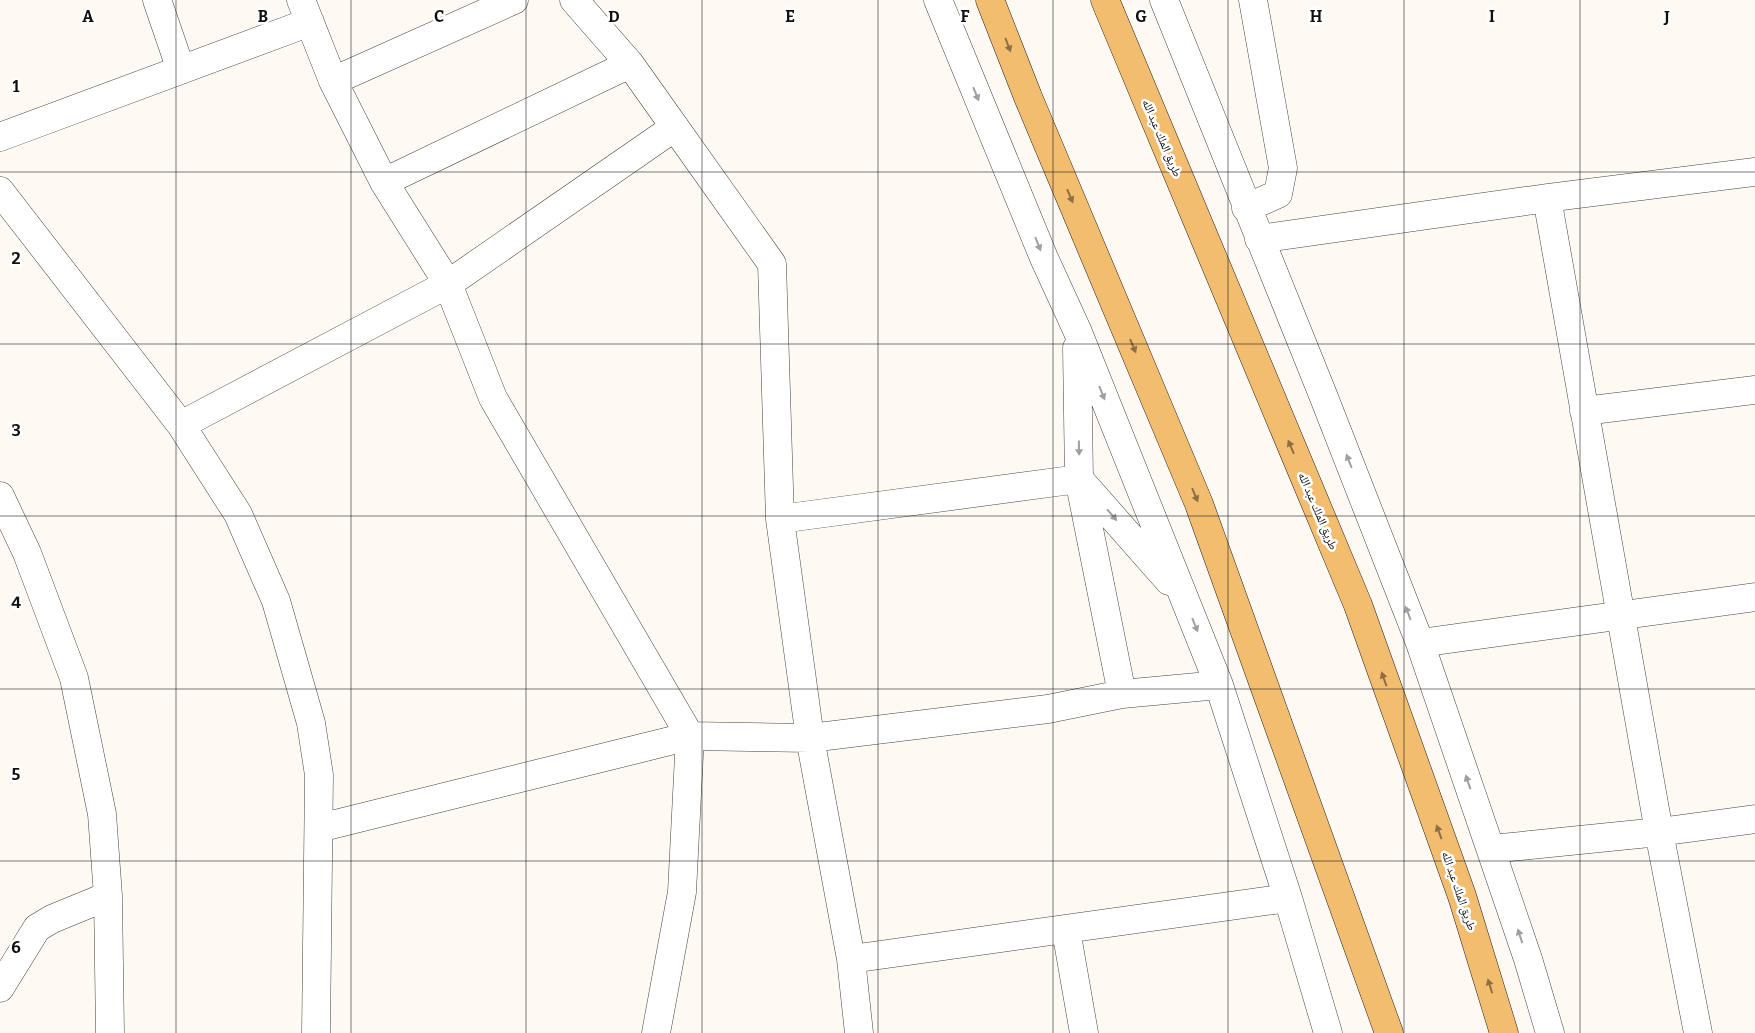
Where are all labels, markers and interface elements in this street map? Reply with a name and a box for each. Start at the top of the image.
text: A [82,7,94,26]
text: B [258,7,268,26]
text: C [434,7,444,26]
text: D [608,7,620,26]
text: E [785,7,795,26]
text: F [961,7,970,26]
text: G [1135,7,1147,26]
text: H [1310,7,1323,26]
text: I [1489,7,1495,26]
text: J [1663,7,1670,26]
one-way arrow [1005,38,1012,53]
text: 1 [13,77,20,96]
one-way arrow [973,87,981,101]
street label: طريق الملك عبد الله [1139,97,1185,179]
one-way arrow [1066,189,1074,203]
one-way arrow [1034,237,1042,252]
text: 2 [11,249,21,268]
one-way arrow [1129,338,1137,353]
one-way arrow [1098,386,1106,401]
text: 3 [11,421,21,440]
one-way arrow [1075,440,1083,456]
one-way arrow [1287,440,1295,454]
one-way arrow [1344,454,1352,468]
street label: طريق الملك عبد الله [1295,470,1341,552]
one-way arrow [1192,488,1200,502]
one-way arrow [1106,509,1117,522]
text: 4 [11,593,21,612]
one-way arrow [1404,605,1411,620]
one-way arrow [1191,618,1199,633]
one-way arrow [1380,671,1388,686]
text: 5 [12,765,21,784]
one-way arrow [1464,774,1472,789]
one-way arrow [1435,824,1443,839]
street label: طريق الملك عبد الله [1439,850,1479,933]
one-way arrow [1516,928,1524,943]
text: 6 [11,938,21,957]
one-way arrow [1485,979,1493,994]

